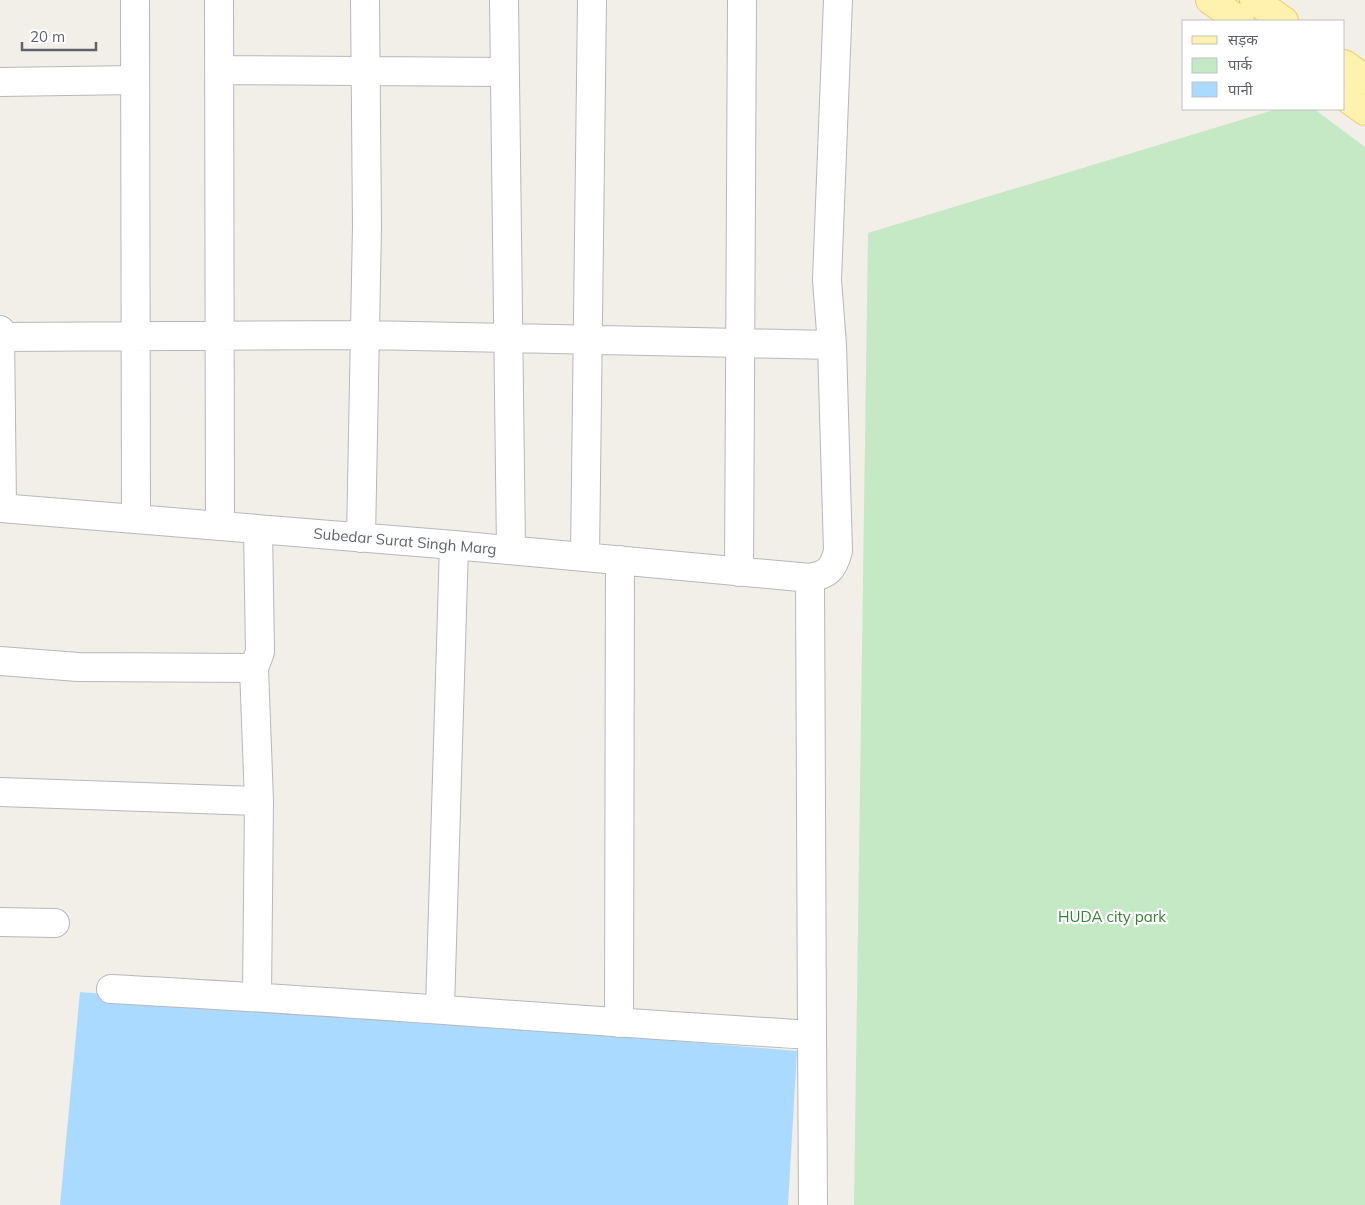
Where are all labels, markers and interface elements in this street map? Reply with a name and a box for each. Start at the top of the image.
scale bar [22,20,96,52]
legend [1182,20,1345,110]
text: 20 m [30,27,65,46]
text: सड़क [1228,30,1258,49]
text: पार्क [1228,55,1252,74]
text: पानी [1228,80,1254,99]
street label: Subedar Surat Singh Marg [313,524,497,558]
park label: HUDA city park [1058,907,1166,926]

